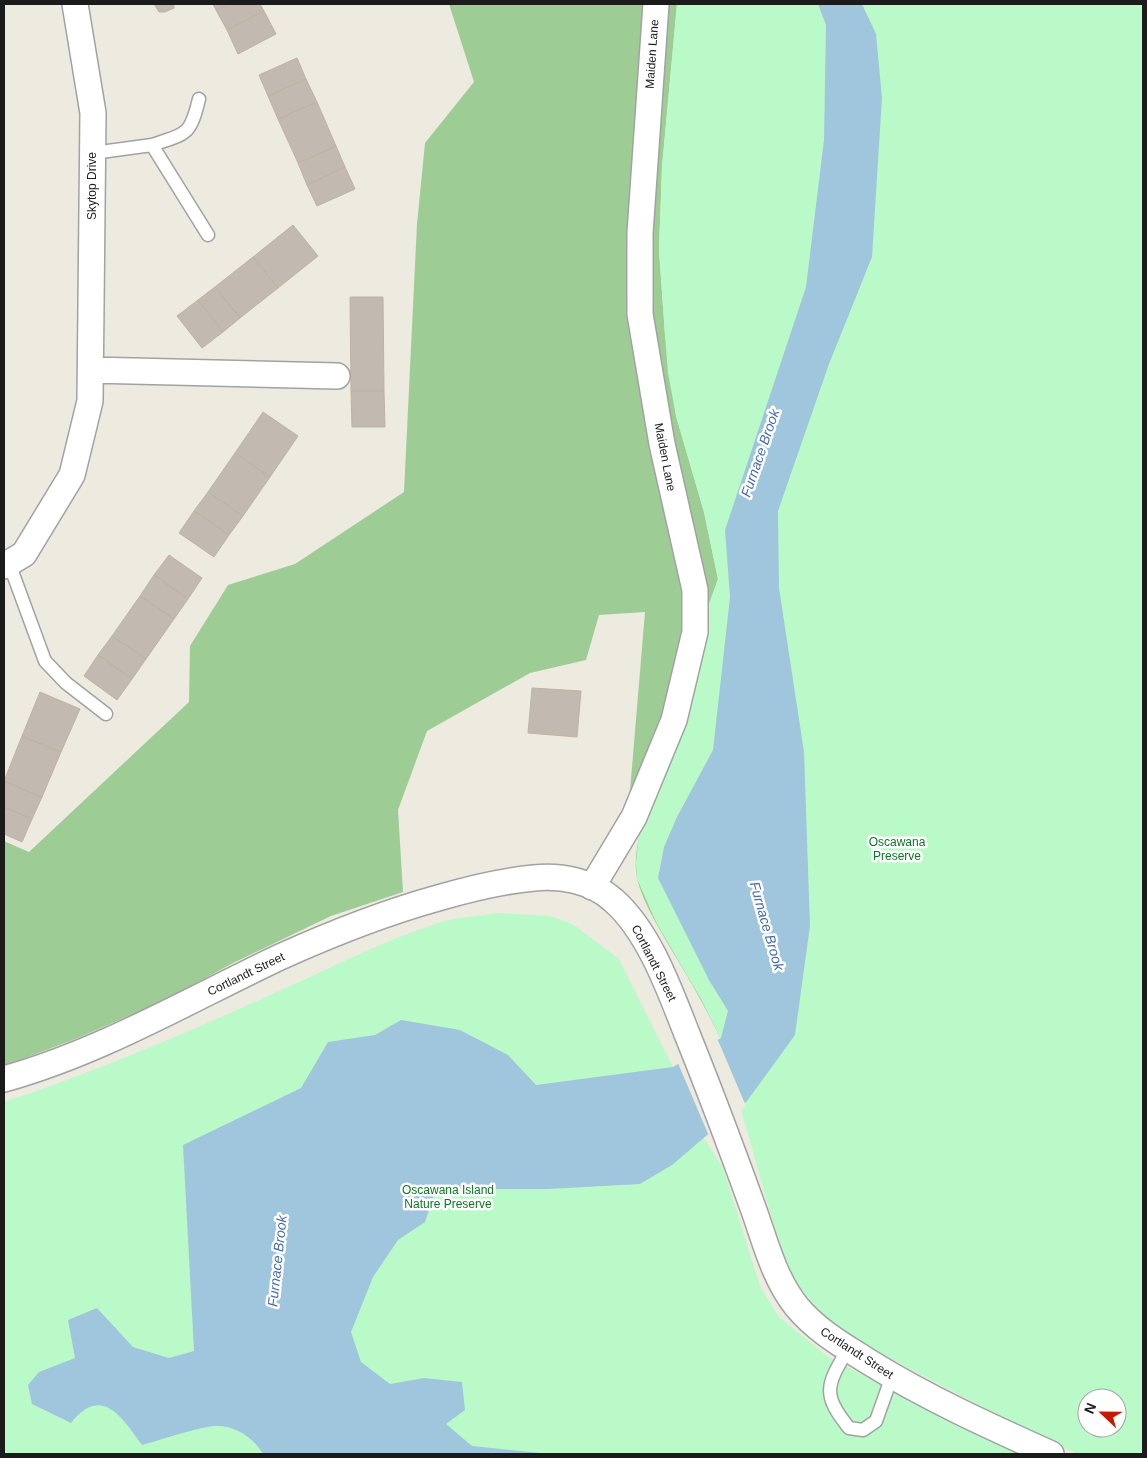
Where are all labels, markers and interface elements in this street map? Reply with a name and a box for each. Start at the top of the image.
street label: Maiden Lane [643,19,661,89]
street label: Skytop Drive [85,152,99,220]
water label: Furnace Brook [737,406,783,499]
street label: Maiden Lane [652,422,679,493]
park label: Oscawana Preserve [869,835,926,863]
water label: Furnace Brook [747,880,788,973]
street label: Cortlandt Street [629,922,680,1004]
street label: Cortlandt Street [205,949,287,999]
park label: Oscawana Island Nature Preserve [402,1183,494,1211]
water label: Furnace Brook [264,1214,290,1307]
street label: Cortlandt Street [818,1324,897,1382]
north arrow [1077,1388,1127,1438]
text: N [1081,1400,1099,1416]

